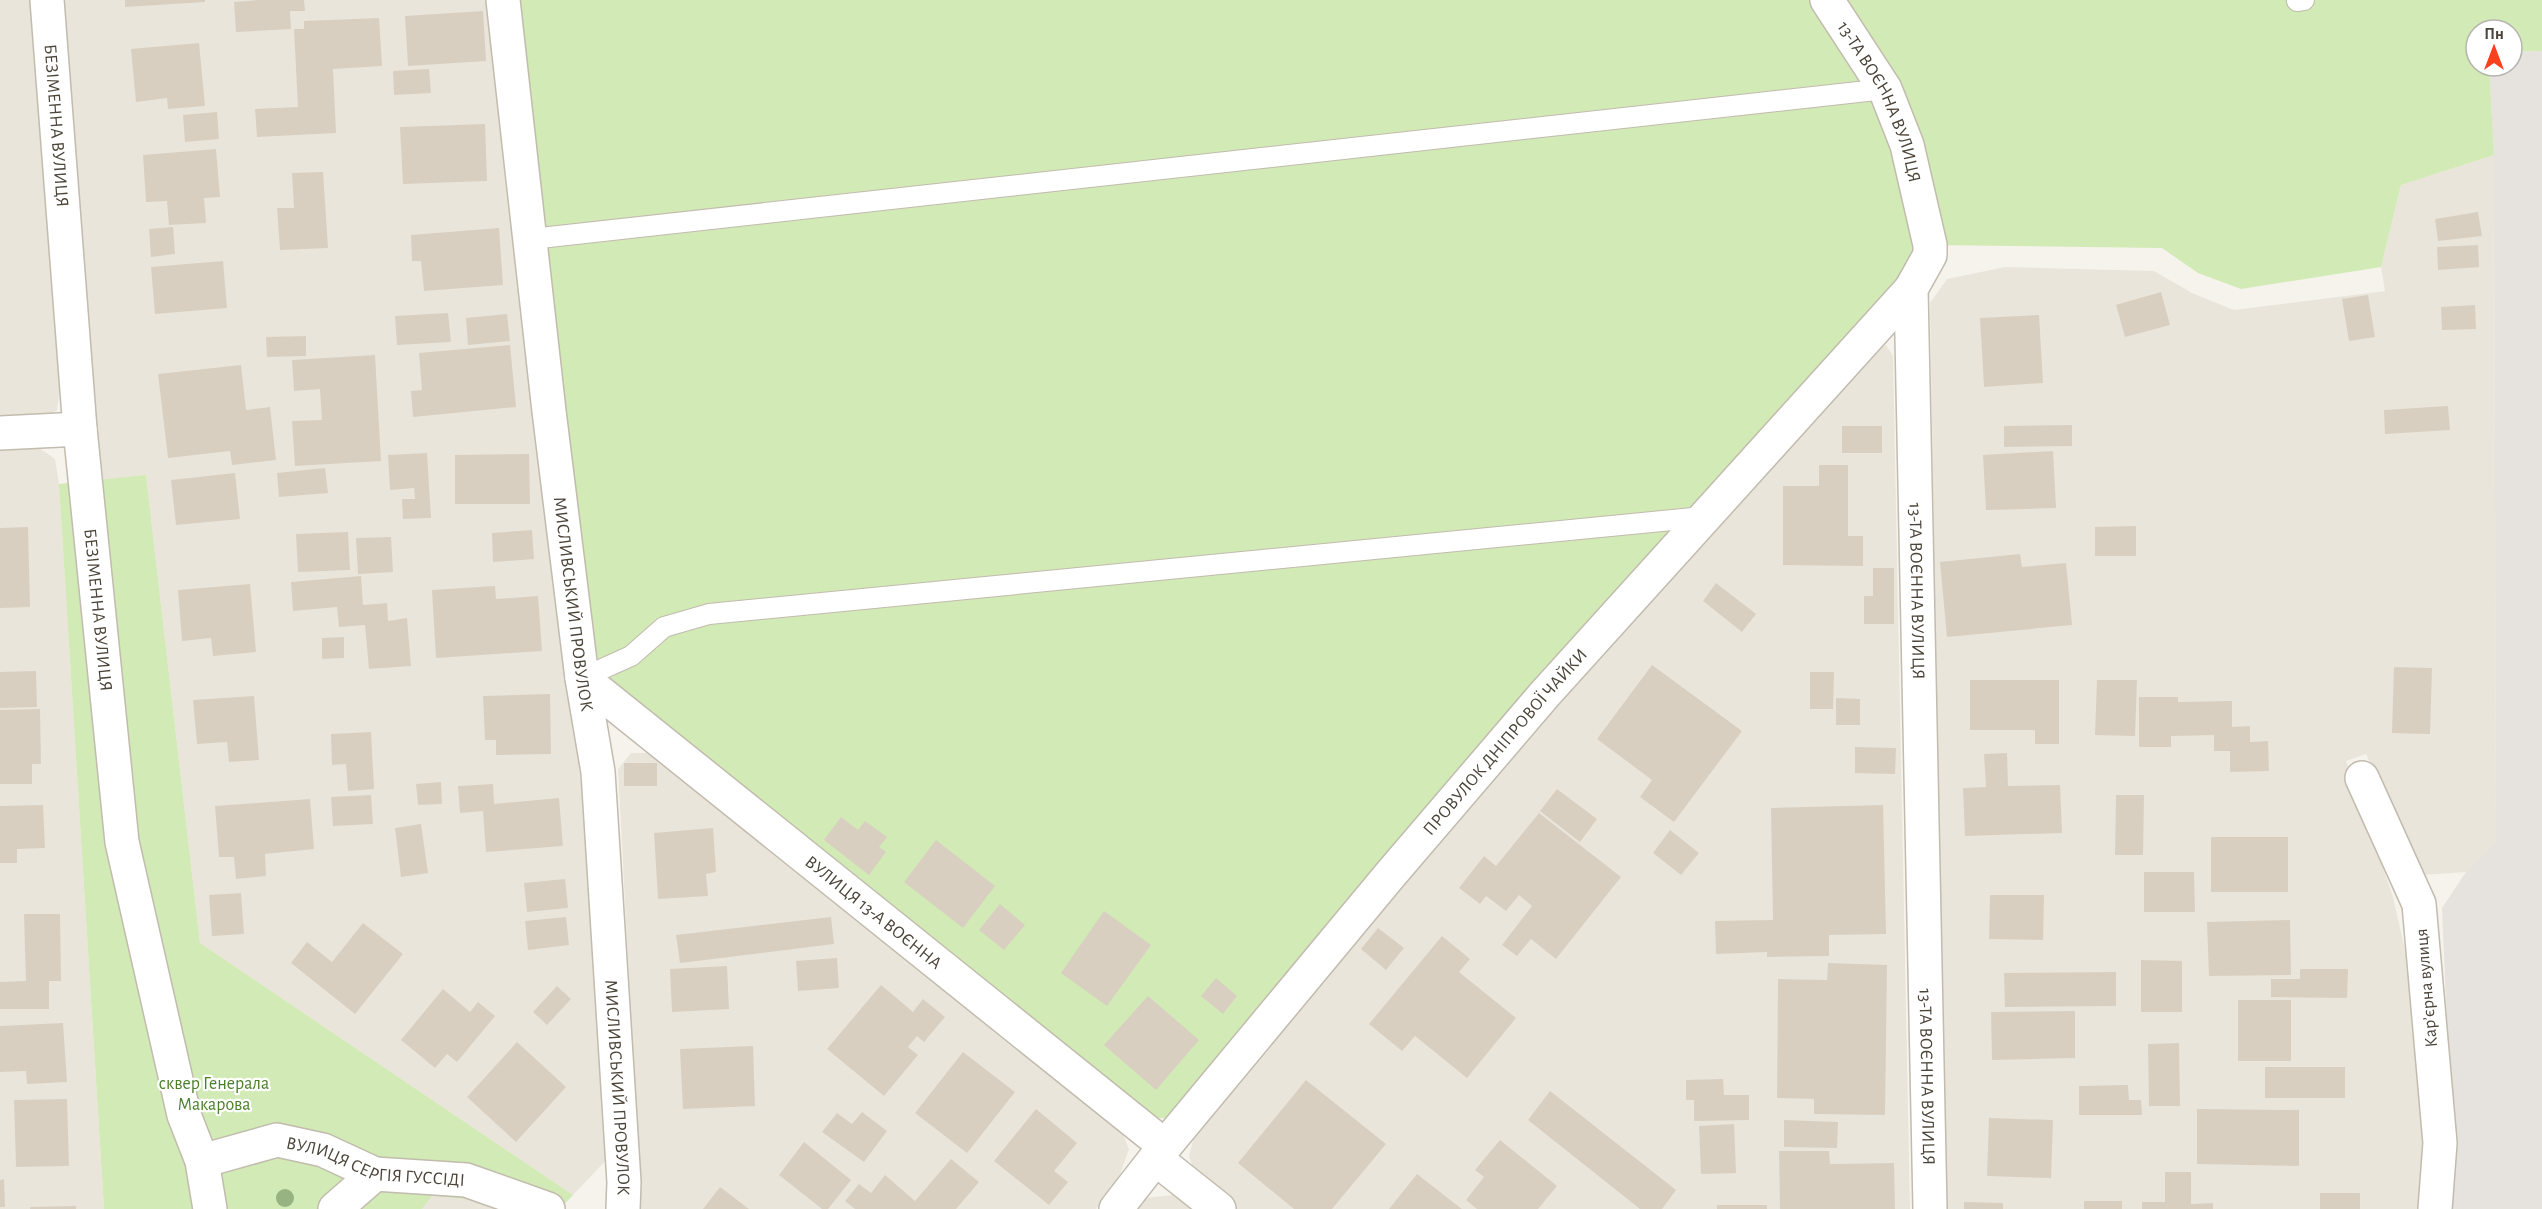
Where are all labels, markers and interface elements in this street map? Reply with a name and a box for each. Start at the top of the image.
north arrow [2464,18,2524,78]
street label: 13-ТА ВОЄННА ВУЛИЦЯ [1834,19,1923,184]
text: Пн [2484,26,2504,42]
street label: БЕЗІМЕННА ВУЛИЦЯ [40,43,71,208]
street label: МИСЛИВСЬКИЙ ПРОВУЛОК [550,496,596,713]
street label: 13-ТА ВОЄННА ВУЛИЦЯ [1905,502,1927,680]
street label: БЕЗІМЕННА ВУЛИЦЯ [80,528,115,692]
street label: ПРОВУЛОК ДНІПРОВОЇ ЧАЙКИ [1420,646,1591,839]
street label: ВУЛИЦЯ 13-А ВОЄННА [801,853,945,973]
street label: Карʼєрна вулиця [2413,928,2441,1048]
street label: МИСЛИВСЬКИЙ ПРОВУЛОК [601,979,632,1196]
street label: 13-ТА ВОЄННА ВУЛИЦЯ [1915,988,1937,1165]
park label: сквер Генерала Макарова [159,1075,269,1114]
street label: ВУЛИЦЯ СЕРГІЯ ГУССІДІ [284,1134,465,1190]

